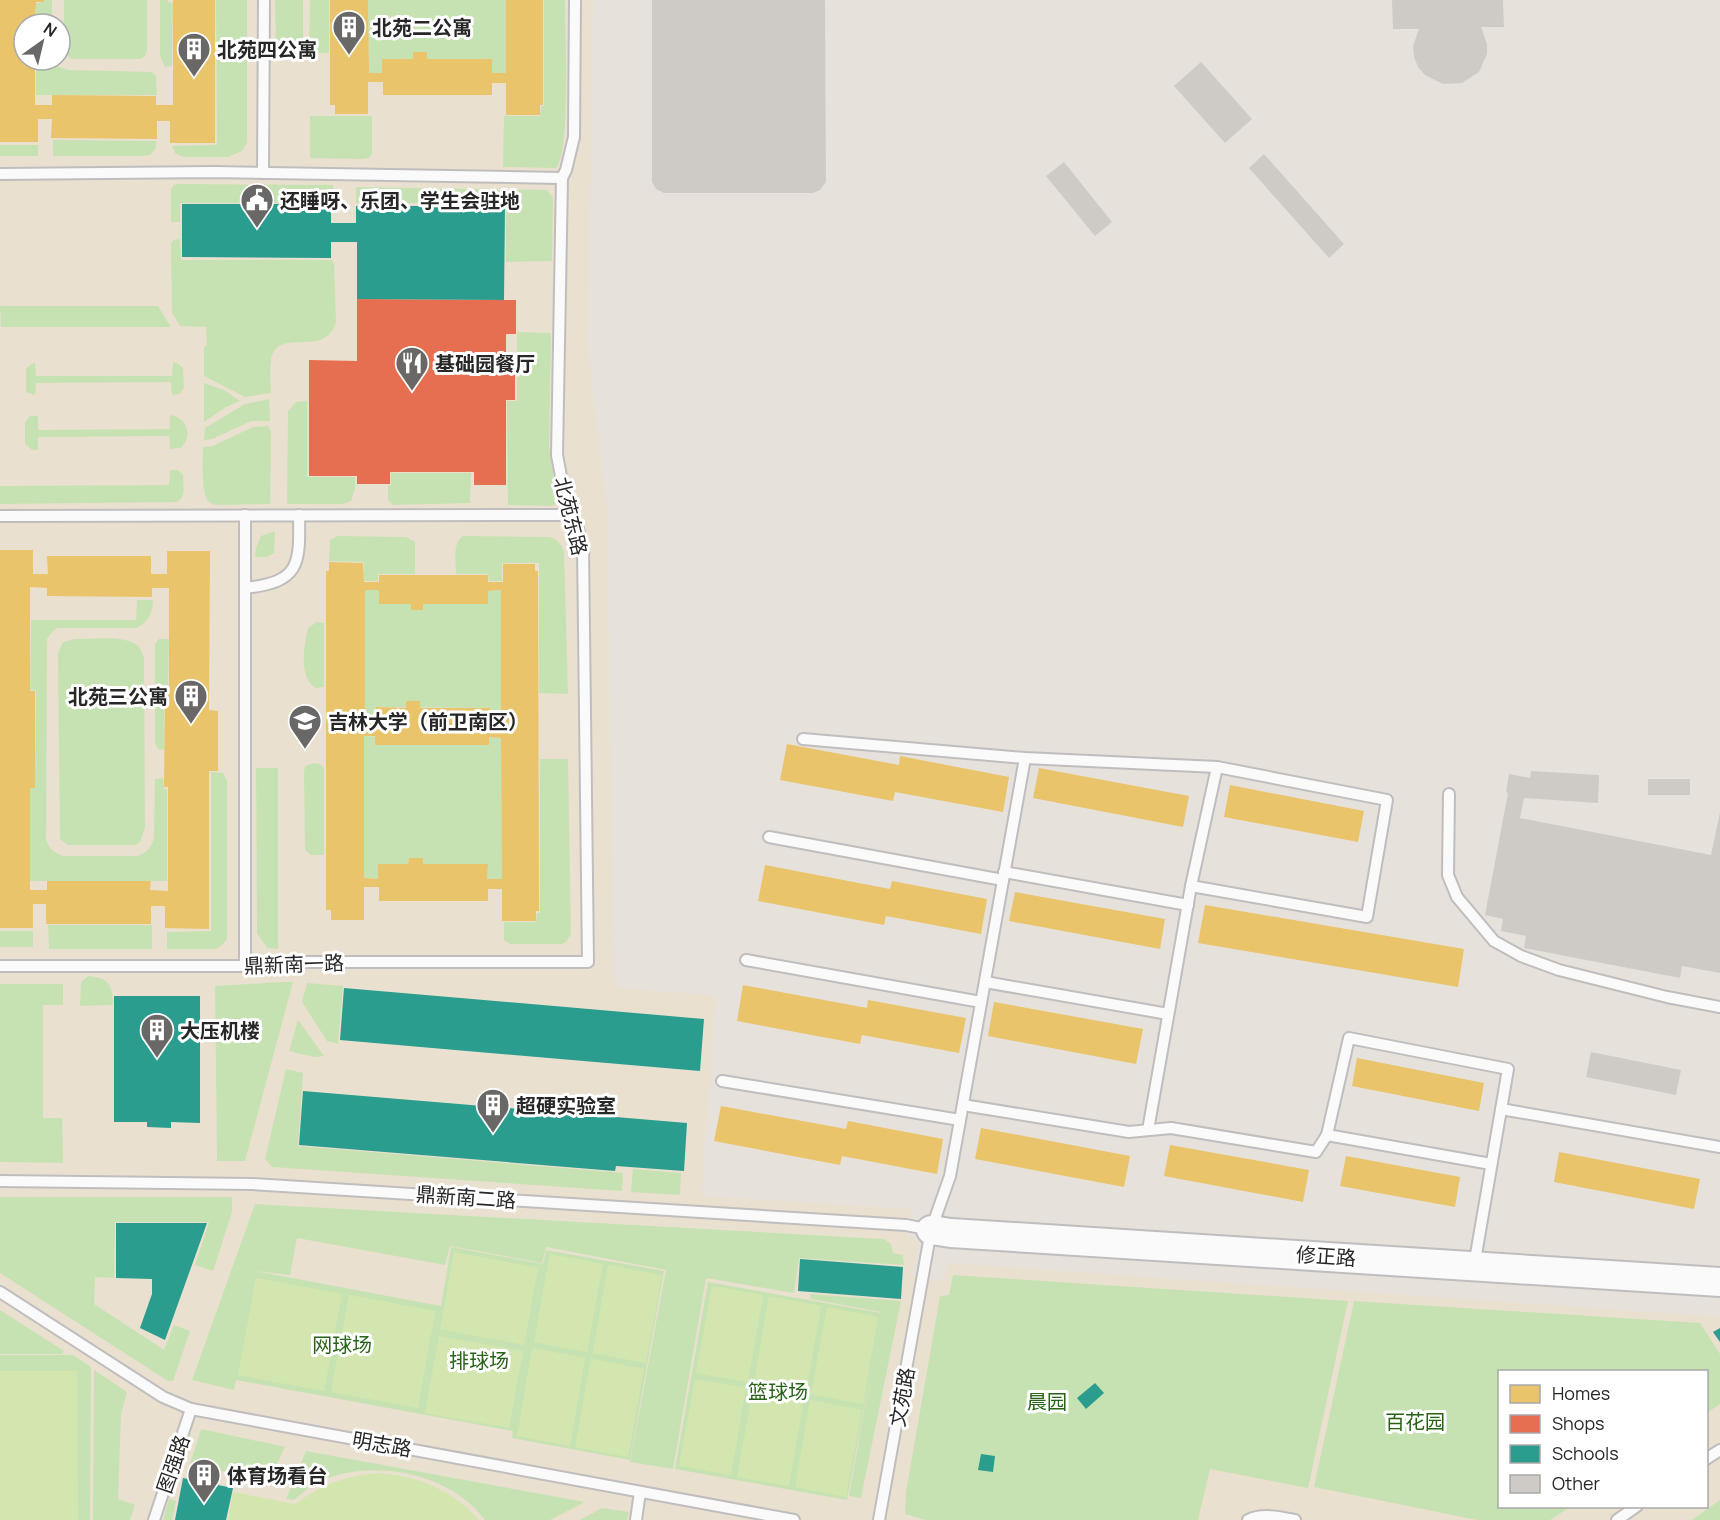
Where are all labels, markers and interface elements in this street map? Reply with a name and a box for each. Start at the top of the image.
building icon: 北苑二公寓 [331,9,367,56]
north arrow [12,12,72,72]
place label: 北苑二公寓 [372,14,472,41]
text: N [39,17,61,42]
building icon: 北苑四公寓 [176,31,212,78]
place label: 北苑四公寓 [217,36,317,63]
public building icon: 还睡呀、乐团、学生会驻地 [239,182,275,229]
place label: 还睡呀、乐团、学生会驻地 [280,187,520,214]
restaurant icon: 基础园餐厅 [394,345,430,392]
place label: 基础园餐厅 [435,350,535,377]
street label: 北苑东路 [548,474,594,558]
building icon: 北苑三公寓 [173,678,209,725]
place label: 北苑三公寓 [68,683,168,710]
school or university icon: 吉林大学（前卫南区） [287,703,323,750]
place label: 吉林大学（前卫南区） [328,708,528,735]
street label: 鼎新南一路 [244,949,344,979]
building icon: 大压机楼 [139,1012,175,1059]
place label: 大压机楼 [180,1017,260,1044]
building icon: 超硬实验室 [475,1087,511,1134]
place label: 超硬实验室 [516,1092,616,1119]
street label: 鼎新南二路 [415,1180,517,1214]
street label: 修正路 [1295,1240,1357,1272]
park label: 网球场 [312,1331,372,1358]
park label: 排球场 [449,1347,509,1374]
street label: 文苑路 [883,1365,921,1429]
legend [1498,1370,1708,1508]
park label: 篮球场 [748,1378,808,1405]
text: Homes [1552,1381,1610,1405]
park label: 晨园 [1027,1388,1067,1415]
park label: 百花园 [1385,1408,1445,1435]
text: Shops [1552,1411,1604,1435]
street label: 明志路 [350,1425,414,1463]
street label: 图强路 [150,1431,196,1497]
text: Schools [1552,1441,1619,1465]
building icon: 体育场看台 [186,1457,222,1504]
place label: 体育场看台 [227,1462,327,1489]
text: Other [1552,1471,1600,1495]

